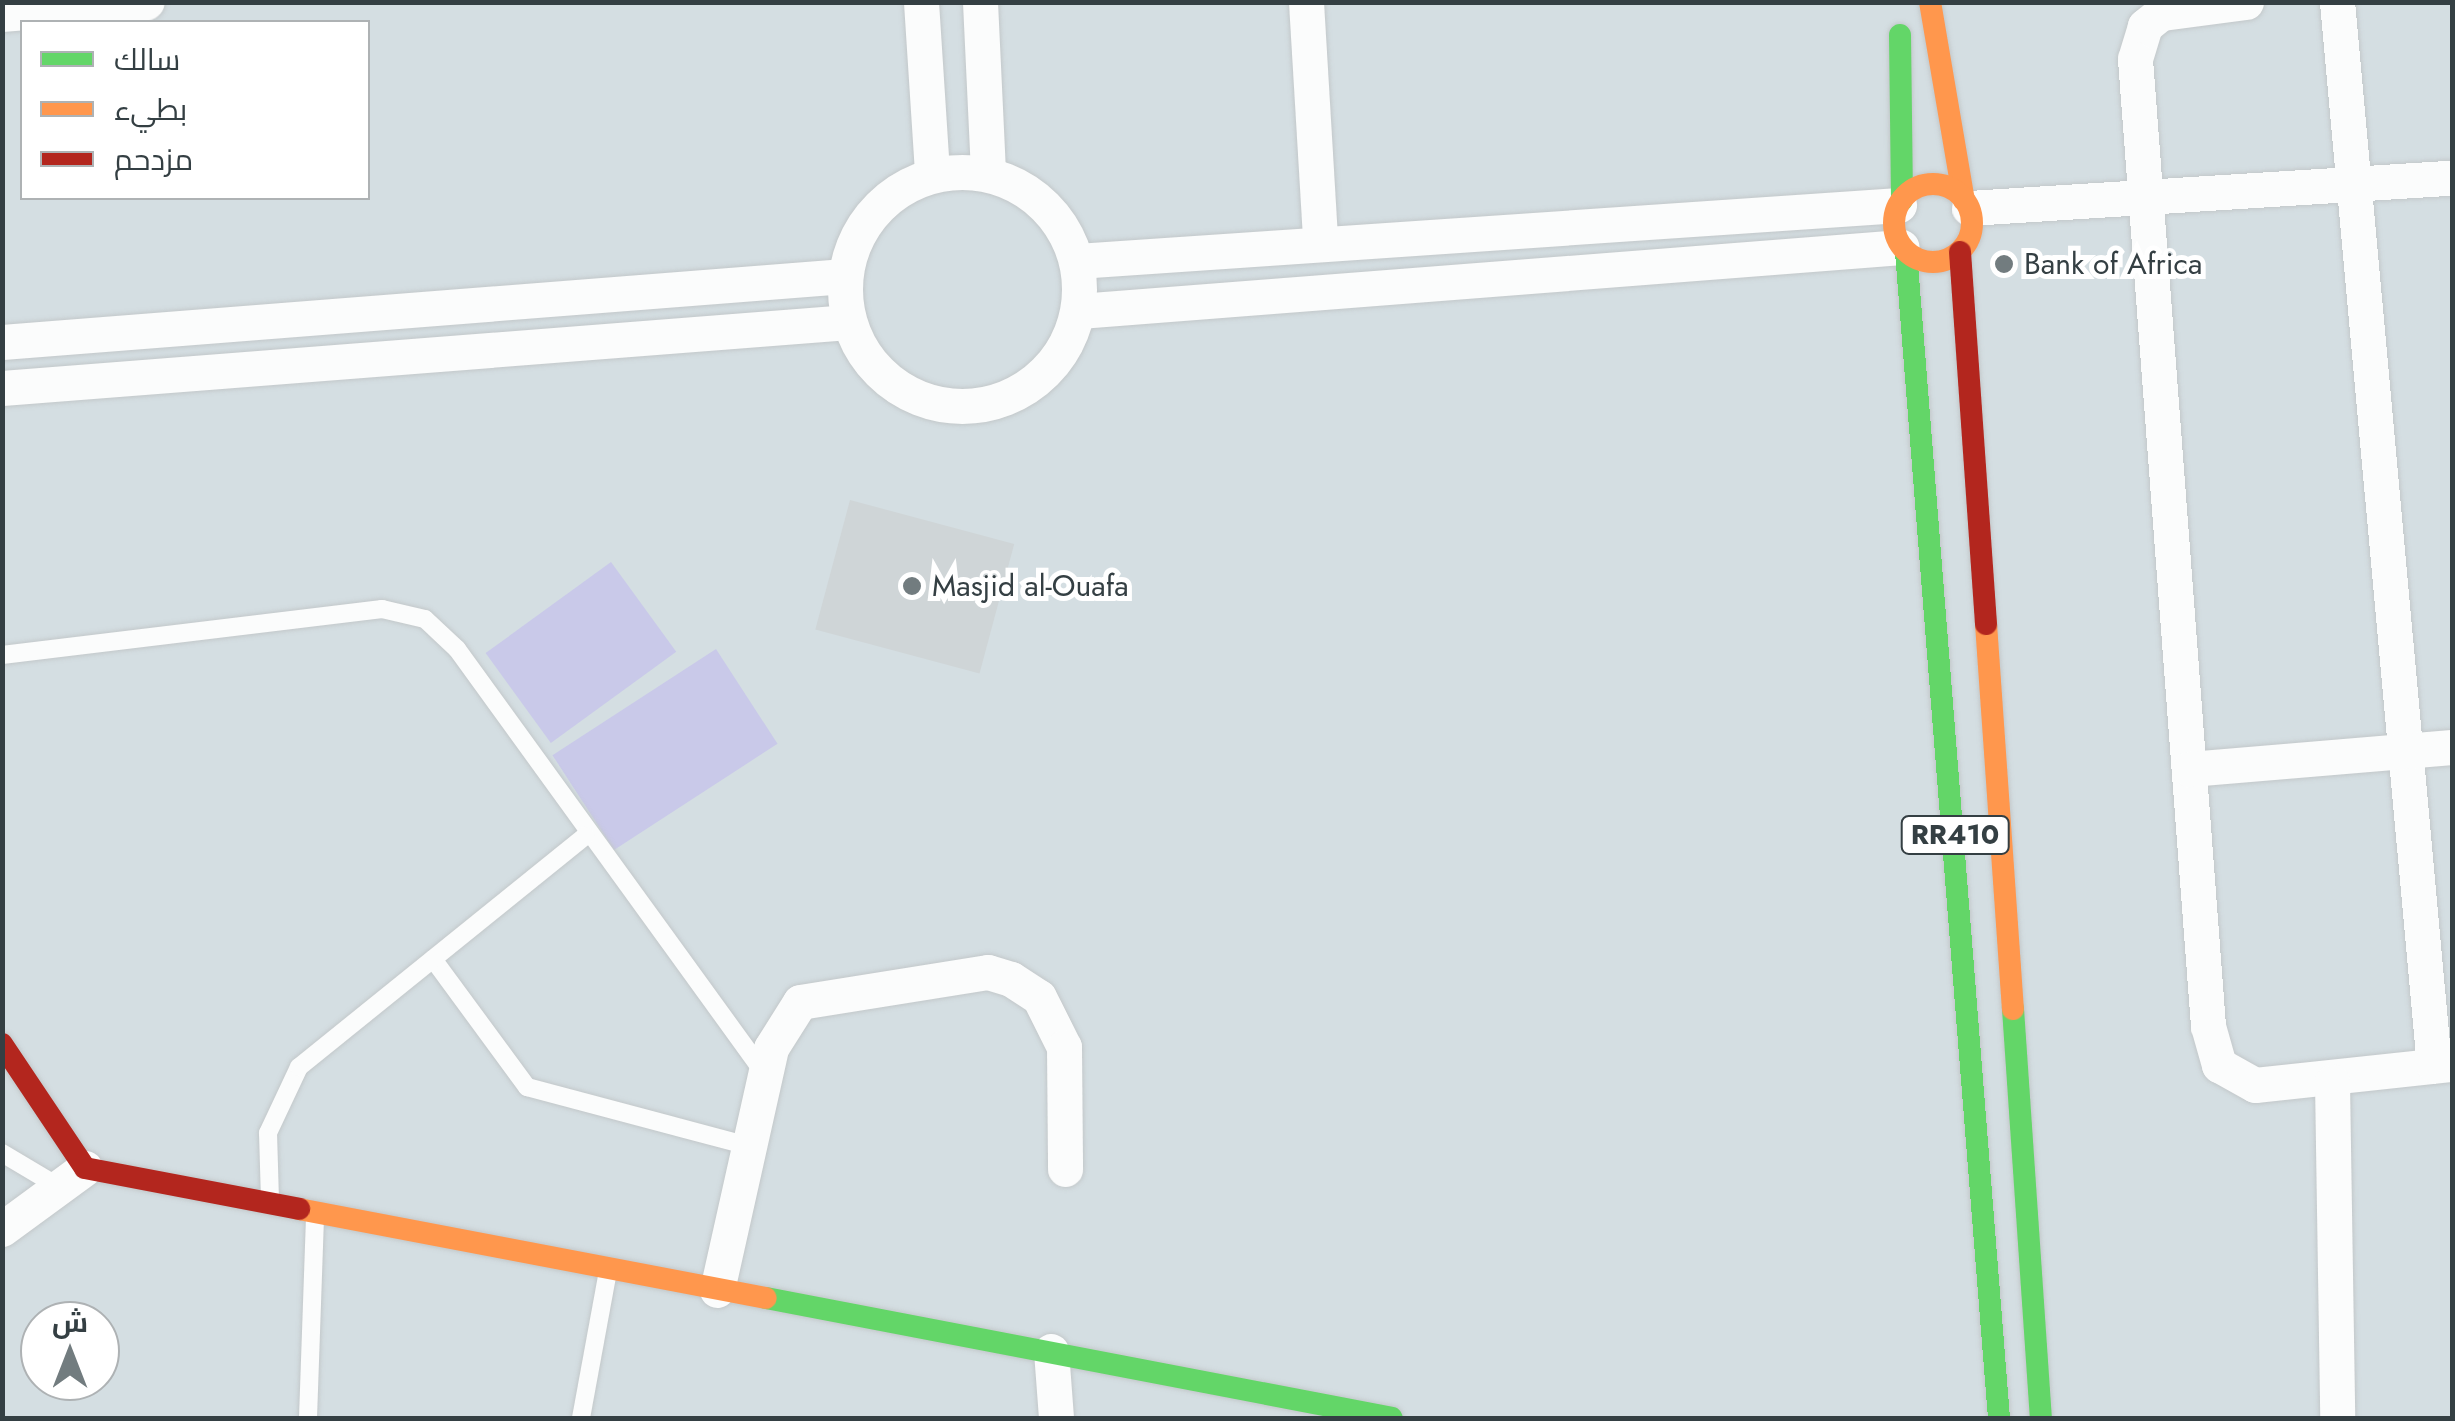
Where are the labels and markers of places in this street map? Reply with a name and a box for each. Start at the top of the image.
place label: Bank of Africa [2024,246,2202,282]
marker: Bank of Africa [1993,253,2015,275]
place label: Masjid al-Ouafa [932,568,1129,604]
marker: Masjid al-Ouafa [901,575,923,597]

